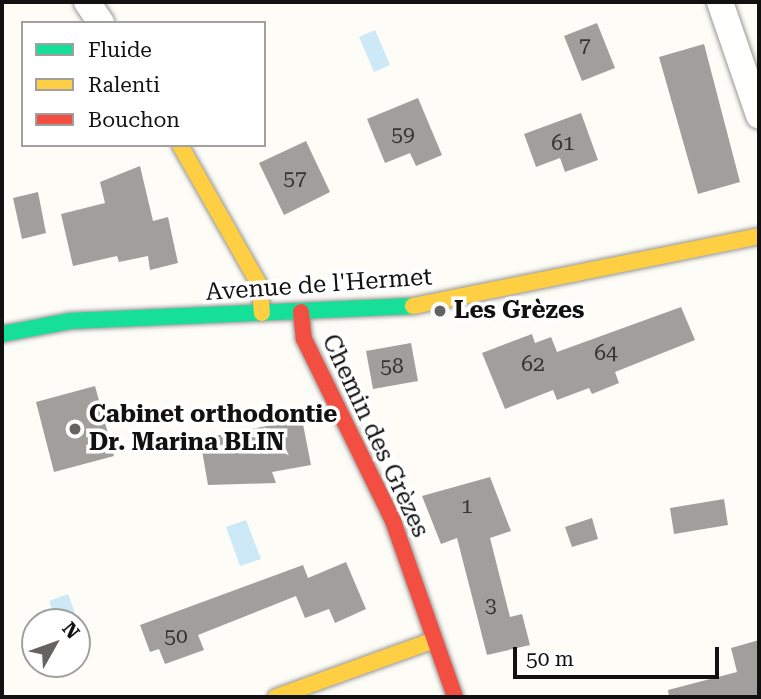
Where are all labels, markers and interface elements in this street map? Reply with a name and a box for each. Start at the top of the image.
legend [21,21,266,147]
house number: 7 [579,32,591,58]
text: Fluide [88,38,152,62]
text: Ralenti [88,73,160,97]
text: Bouchon [88,108,180,132]
house number: 59 [391,121,415,147]
house number: 61 [551,130,575,156]
house number: 57 [283,165,307,191]
street label: Avenue de l'Hermet [205,263,433,307]
place label: Les Grèzes [454,297,584,325]
marker: Les Grèzes [432,303,448,319]
street label: Chemin des Grèzes [315,330,435,542]
house number: 64 [594,340,618,366]
house number: 62 [521,351,545,377]
house number: 58 [380,353,404,379]
place label: Cabinet orthodontie Dr. Marina BLIN [89,401,337,457]
marker: Cabinet orthodontie Dr. Marina BLIN [67,421,83,437]
house number: 1 [461,493,473,519]
house number: 3 [485,592,497,618]
north arrow [21,608,91,678]
text: N [57,617,84,643]
house number: 50 [164,623,188,649]
scale bar [516,632,722,676]
text: 50 m [526,647,574,671]

